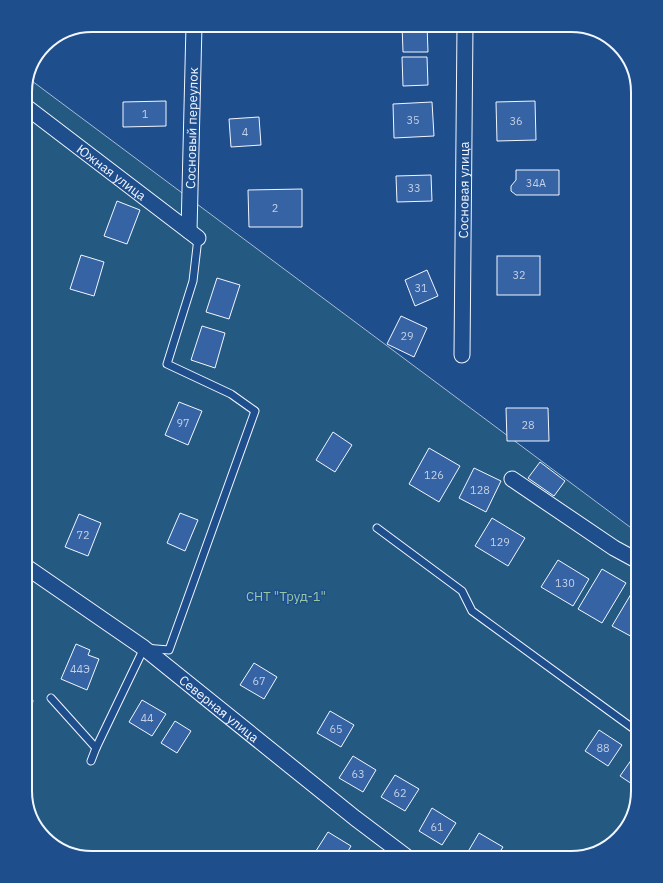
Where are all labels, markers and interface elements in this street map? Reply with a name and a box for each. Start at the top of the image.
street label: Сосновый переулок [182,67,202,189]
house number: 1 [142,107,149,121]
house number: 35 [406,113,420,127]
house number: 36 [509,114,523,128]
house number: 4 [242,125,249,139]
street label: Южная улица [73,141,150,204]
street label: Сосновая улица [455,141,473,239]
house number: 34А [526,176,546,190]
house number: 33 [407,181,421,195]
house number: 2 [272,201,278,215]
house number: 32 [512,268,526,282]
house number: 31 [414,281,428,295]
house number: 29 [400,329,414,343]
house number: 97 [176,416,190,430]
house number: 28 [521,418,535,432]
house number: 126 [424,468,444,482]
house number: 128 [470,483,490,497]
house number: 72 [76,528,90,542]
house number: 129 [490,535,510,549]
house number: 130 [555,576,575,590]
park label: СНТ "Труд-1" [246,588,326,605]
house number: 44Э [70,662,90,676]
street label: Северная улица [175,672,262,746]
house number: 67 [252,674,266,688]
house number: 44 [140,711,154,725]
house number: 65 [329,722,343,736]
house number: 88 [596,741,610,755]
house number: 63 [351,767,365,781]
house number: 62 [393,786,407,800]
house number: 61 [430,820,444,834]

